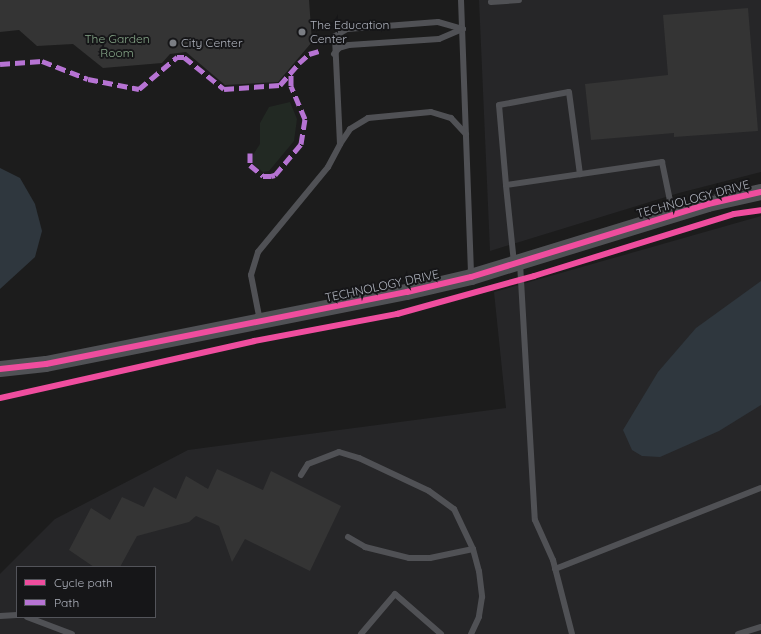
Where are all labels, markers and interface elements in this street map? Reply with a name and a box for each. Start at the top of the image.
place label: The Education Center [310,18,389,46]
marker: The Education Center [297,27,307,37]
park label: The Garden Room [84,32,150,60]
place label: City Center [181,36,243,50]
marker: City Center [168,38,178,48]
street label: TECHNOLOGY DRIVE [635,177,751,221]
street label: TECHNOLOGY DRIVE [324,267,440,305]
legend [16,566,156,618]
text: Cycle path [54,575,113,590]
text: Path [54,595,79,610]

